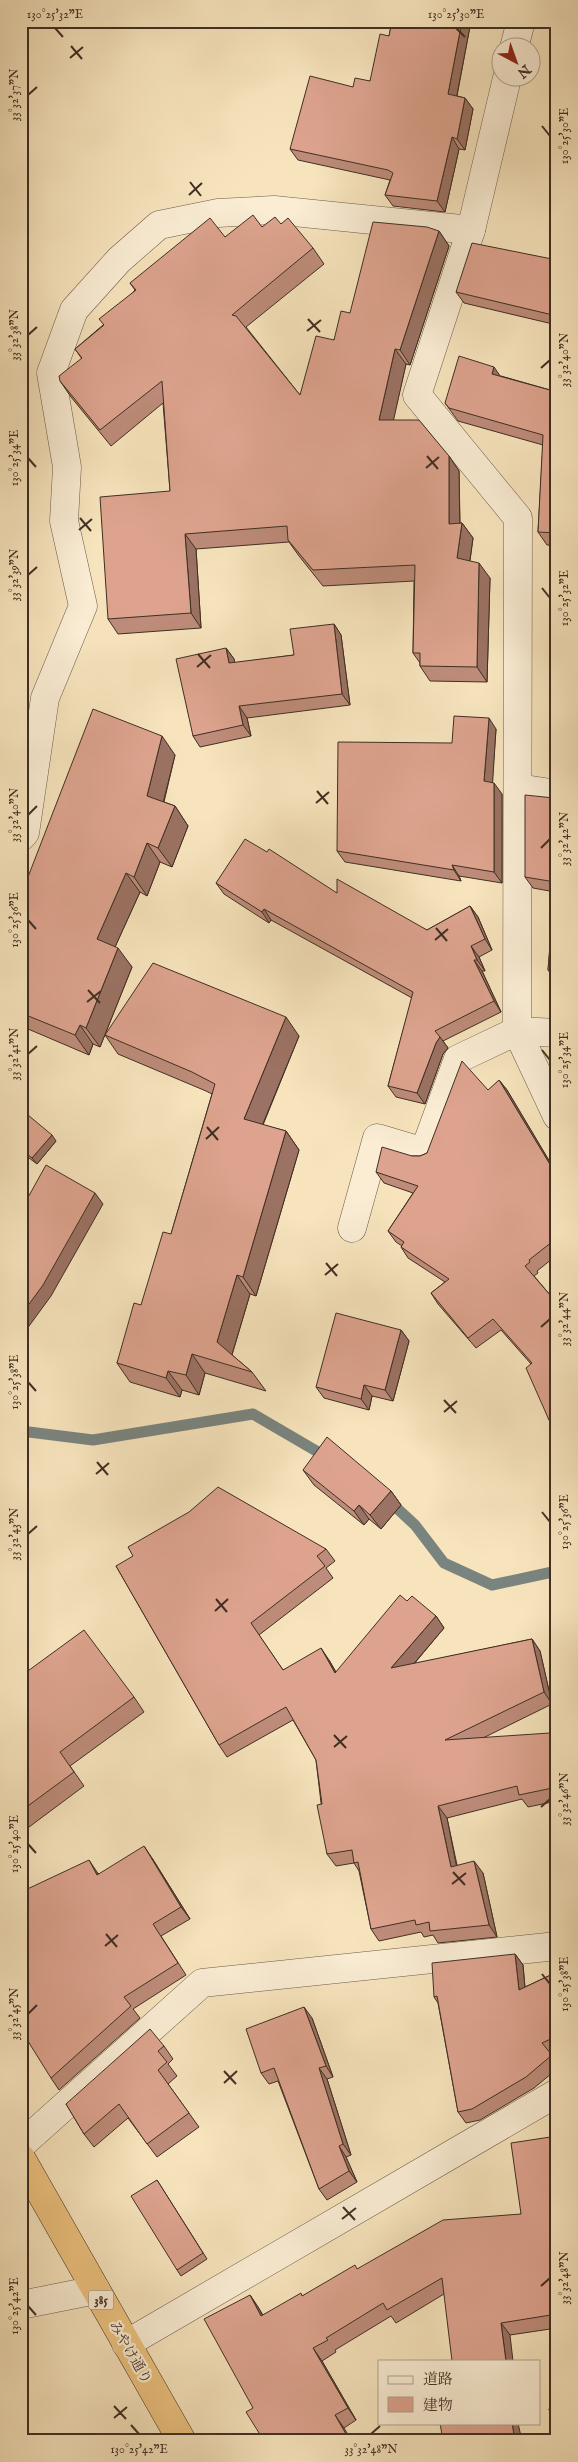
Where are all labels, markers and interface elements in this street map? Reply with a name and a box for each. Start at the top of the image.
text: 130°25'32"E [27,7,83,22]
text: 130°25'30"E [428,7,484,22]
north arrow [490,38,540,88]
text: N [513,60,535,82]
text: 33°32'37"N [7,68,22,121]
text: 130°25'30"E [557,108,572,164]
text: 33°32'38"N [7,309,22,361]
text: 33°32'40"N [557,332,572,387]
text: 130°25'34"E [7,430,22,486]
text: 33°32'39"N [7,548,22,601]
text: 130°25'32"E [557,570,572,626]
text: 33°32'40"N [7,787,22,842]
text: 33°32'42"N [557,811,572,866]
text: 130°25'36"E [7,892,22,948]
text: 33°32'41"N [7,1027,22,1080]
text: 130°25'34"E [557,1032,572,1088]
text: 33°32'44"N [557,1291,572,1346]
text: 130°25'38"E [7,1354,22,1410]
text: 130°25'36"E [557,1494,572,1550]
text: 33°32'43"N [7,1507,22,1560]
text: 33°32'46"N [557,1772,572,1826]
text: 130°25'40"E [7,1815,22,1873]
text: 130°25'38"E [557,1956,572,2012]
text: 33°32'45"N [7,1987,22,2040]
text: 33°32'48"N [557,2251,572,2305]
text: 130°25'42"E [7,2277,22,2335]
road number: 385 [88,2290,114,2310]
street label: みやけ通り [105,2318,155,2387]
legend [378,2360,540,2424]
text: 道路 [423,2370,453,2389]
text: 建物 [423,2396,453,2415]
text: 130°25'42"E [110,2442,168,2457]
text: 33°32'48"N [344,2442,398,2457]

